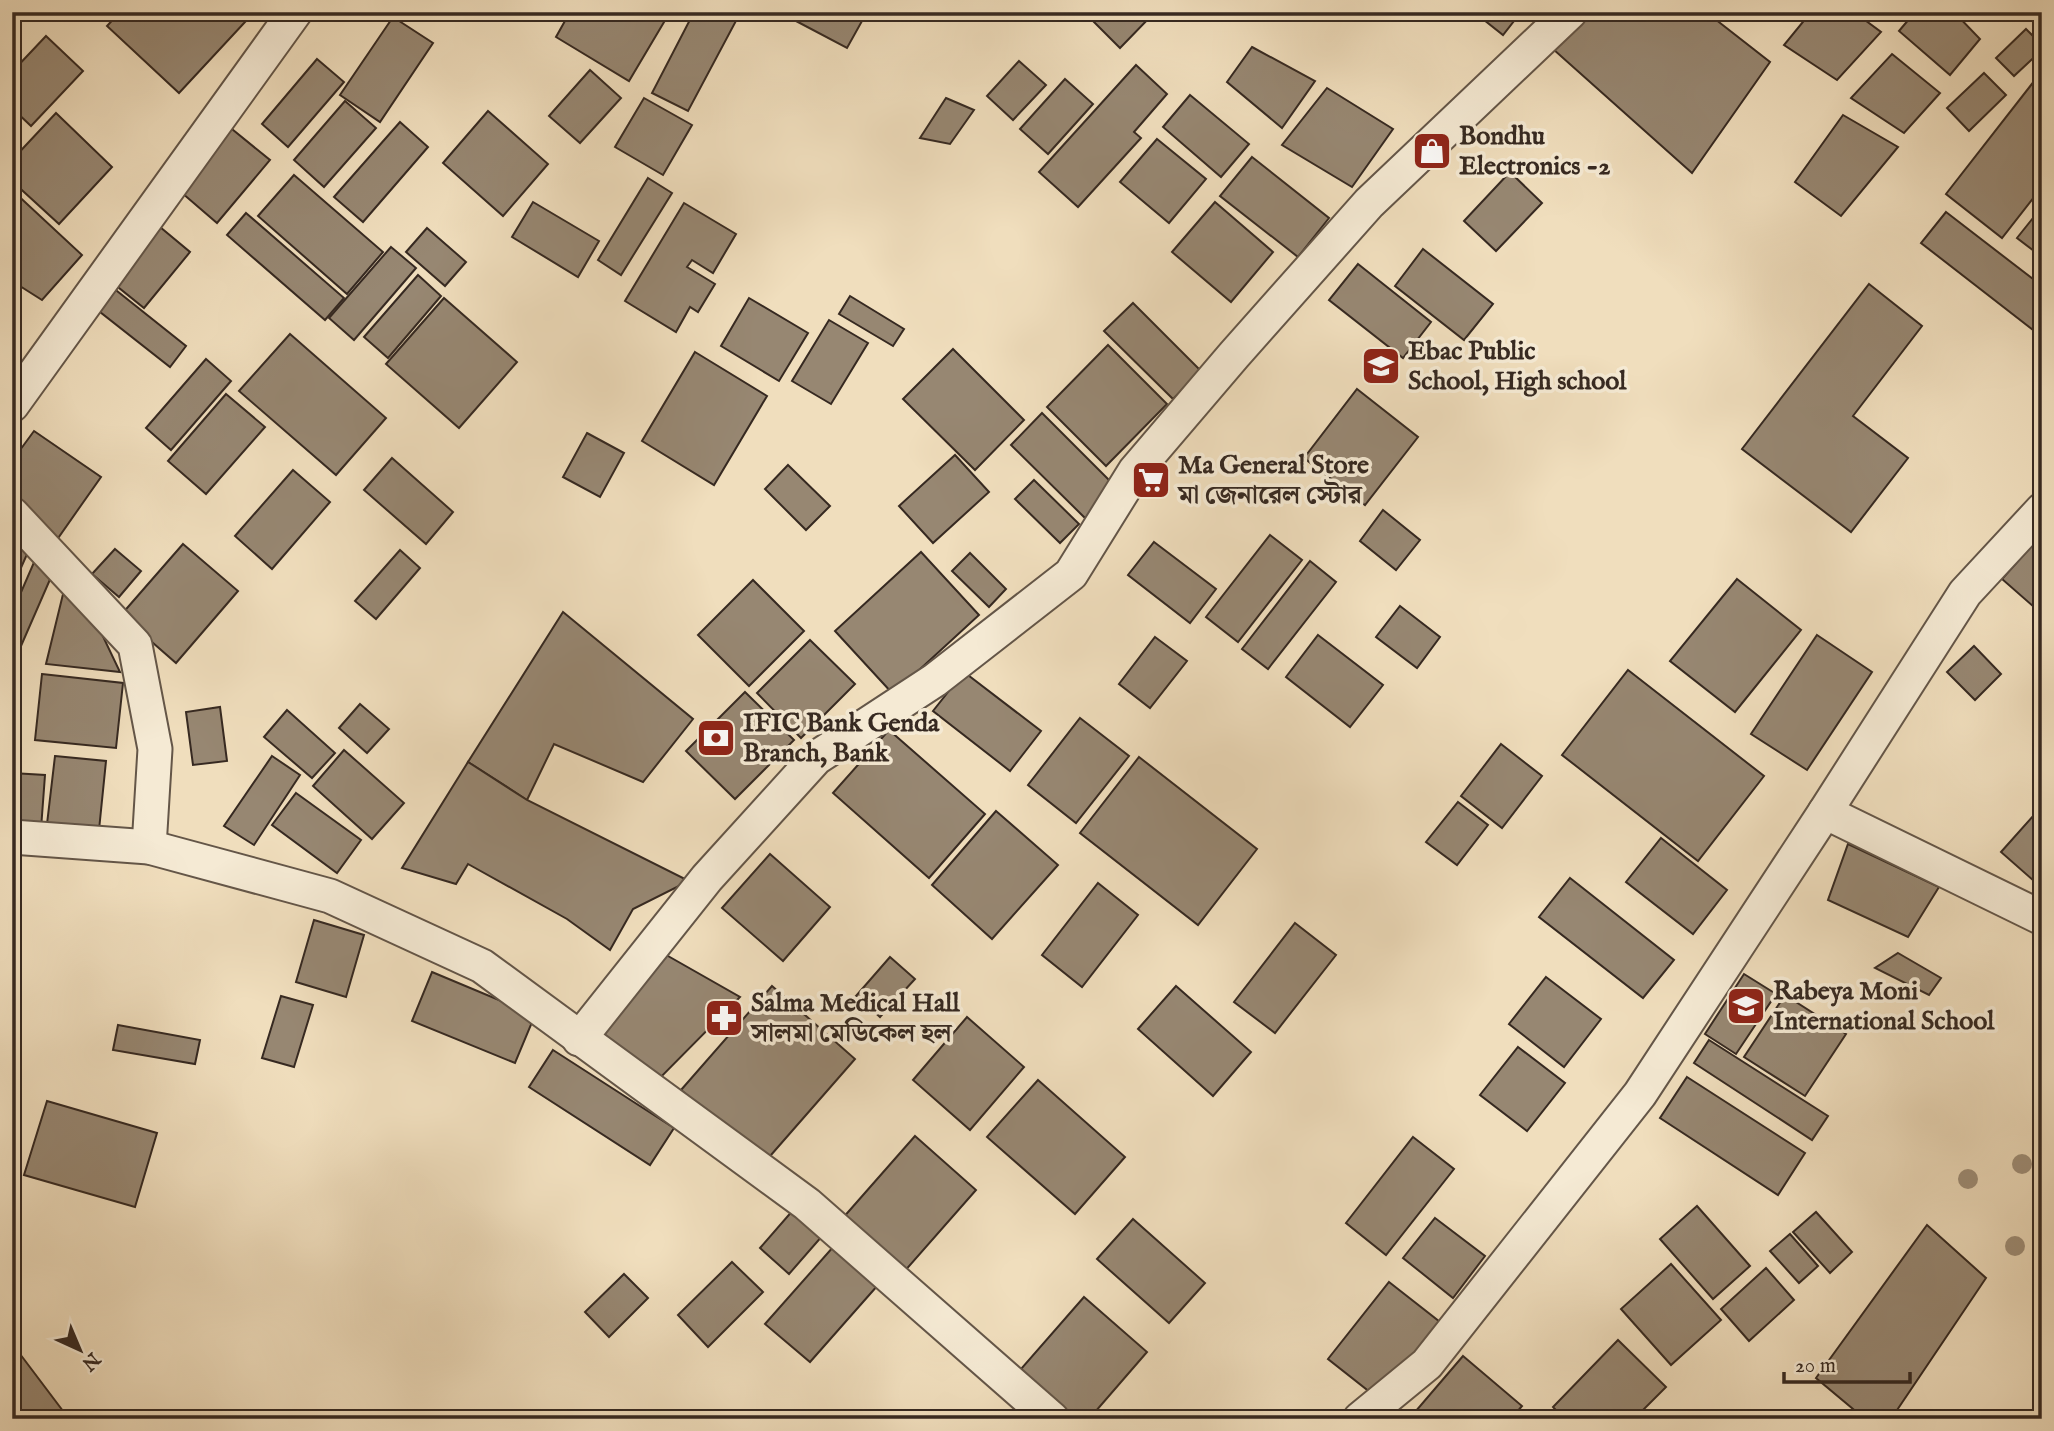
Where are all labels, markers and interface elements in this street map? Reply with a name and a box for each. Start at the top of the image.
place label: Bondhu Electronics -2 [1459,120,1610,183]
shop icon: Bondhu Electronics -2 [1411,130,1453,172]
place label: Ebac Public School, High school [1408,335,1627,398]
school or university icon: Ebac Public School, High school [1360,345,1402,387]
place label: Ma General Store মা জেনারেল স্টোর [1177,449,1369,512]
supermarket icon: Ma General Store মা জেনারেল স্টোর [1130,459,1172,501]
place label: IFIC Bank Genda Branch, Bank [743,707,940,770]
bank icon: IFIC Bank Genda Branch, Bank [695,717,737,759]
place label: Rabeya Moni International School [1773,975,1995,1038]
school or university icon: Rabeya Moni International School [1725,985,1767,1027]
place label: Salma Medical Hall সালমা মেডিকেল হল [750,987,960,1050]
pharmacy icon: Salma Medical Hall সালমা মেডিকেল হল [703,997,745,1039]
north arrow [46,1316,116,1386]
scale bar [1784,1340,1910,1384]
text: N [76,1346,105,1376]
text: 20 m [1795,1353,1836,1380]

